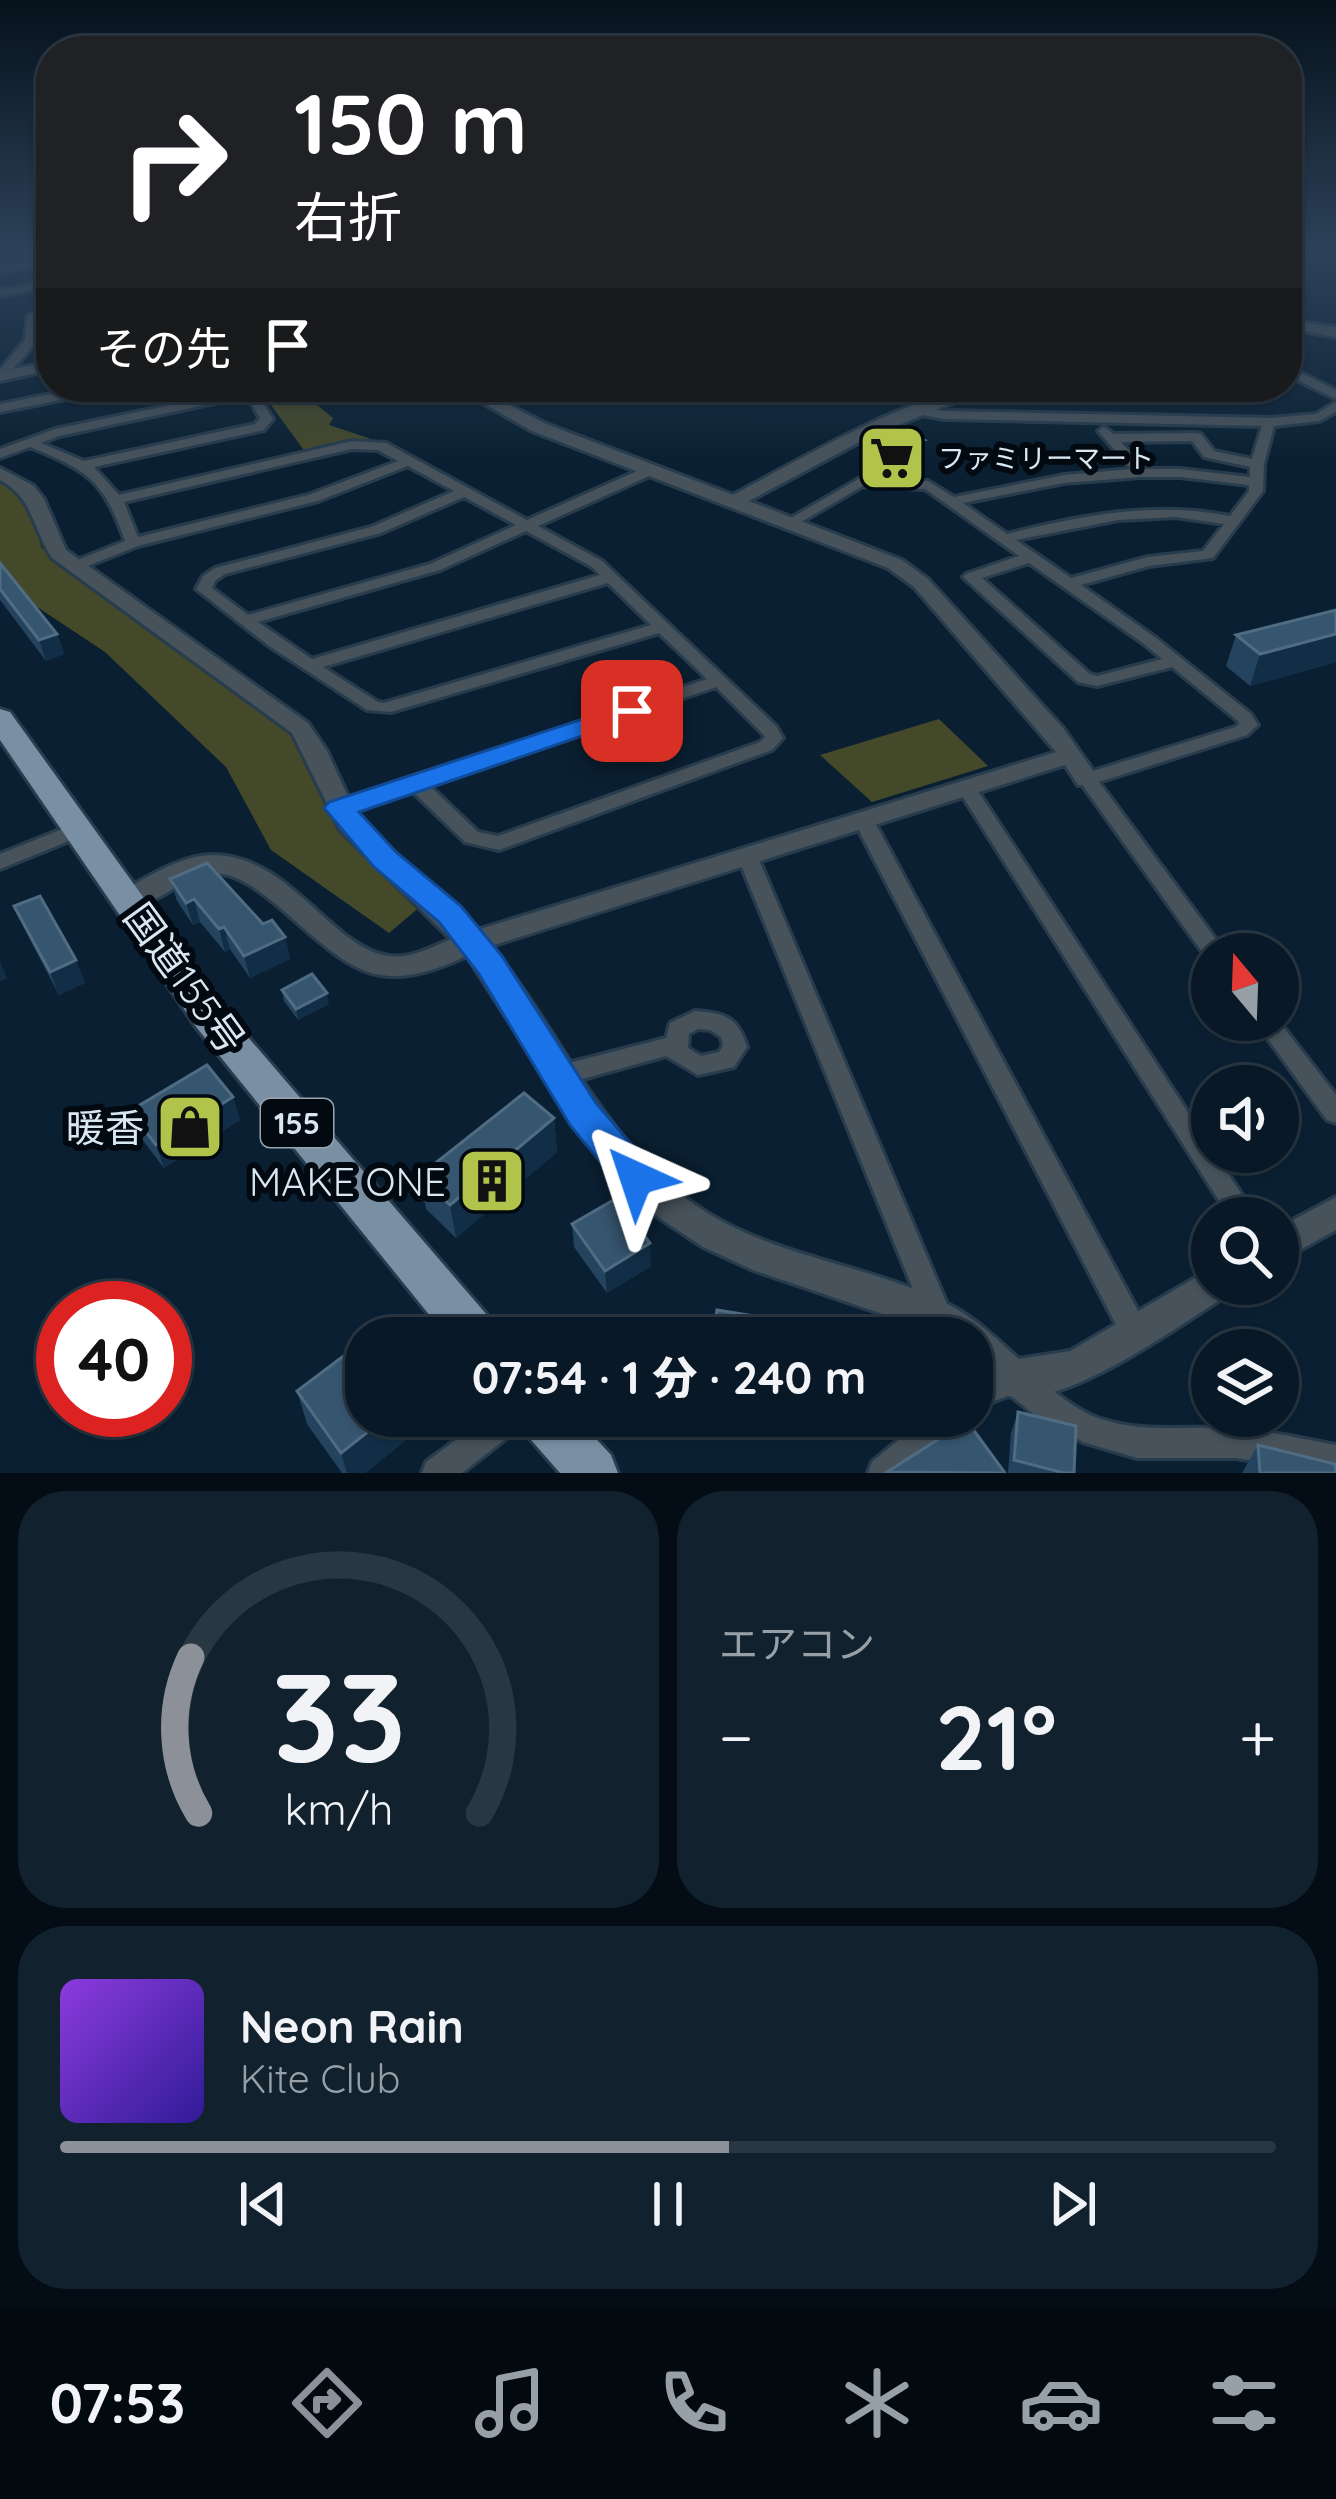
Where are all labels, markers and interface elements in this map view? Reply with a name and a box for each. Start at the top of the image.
text: 150 m [294,70,528,175]
icon: right [96,84,252,240]
text: 右折 [294,183,402,251]
icon: arrive [255,312,321,378]
text: その先 [96,320,231,376]
supermarket icon: ファミリーマート [857,423,927,493]
place label: ファミリーマート [938,441,1154,475]
pin [581,660,683,762]
icon: arrive [599,678,665,744]
street label: 国道155号 [114,893,256,1063]
north arrow [1191,933,1299,1041]
map controls [1191,933,1299,1437]
button: sound [1191,1065,1299,1173]
shop icon: 暖香 [155,1092,225,1162]
road number: 155 [261,1099,333,1147]
place label: 暖香 [66,1103,144,1152]
position arrow [573,1115,699,1241]
building icon: MAKE ONE [457,1146,527,1216]
place label: MAKE ONE [249,1157,446,1206]
button: search [1191,1197,1299,1305]
speed limit sign: 40 [36,1281,192,1437]
button: layers [1191,1329,1299,1437]
text: 07:54 · 1 分 · 240 m [472,1349,866,1405]
text: エアコン [719,1619,875,1668]
text: 33 [271,1637,406,1793]
text: 21° [935,1680,1057,1793]
text: − [719,1695,753,1778]
text: + [1239,1695,1276,1778]
text: km/h [284,1781,393,1835]
text: Neon Rain [240,1998,464,2054]
text: Kite Club [240,2054,400,2103]
icon: previous [230,2171,296,2237]
icon: pause [635,2171,701,2237]
icon: next [1040,2171,1106,2237]
icon: directions [285,2361,369,2445]
icon: music [468,2361,552,2445]
icon: phone [652,2361,736,2445]
icon: climate [835,2361,919,2445]
icon: car [1019,2361,1103,2445]
icon: filters [1202,2361,1286,2445]
text: 07:53 [50,2369,185,2437]

